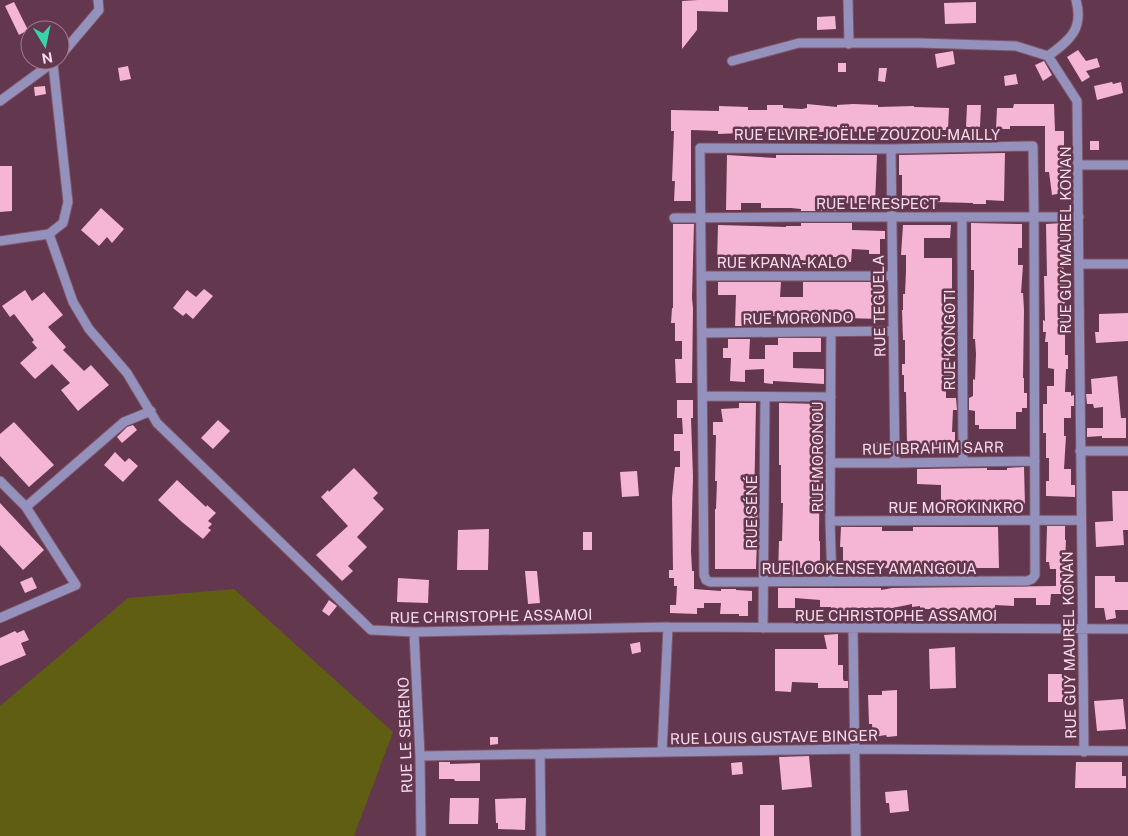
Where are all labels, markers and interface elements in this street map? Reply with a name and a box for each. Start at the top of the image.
north arrow [20,20,70,70]
text: N [40,49,54,67]
street label: RUE ELVIRE-JOËLLE ZOUZOU-MAILLY [734,125,1000,143]
street label: RUE GUY MAUREL KONAN [1057,146,1074,334]
street label: RUE LE RESPECT [816,195,938,212]
street label: RUE KPANA-KALO [717,254,847,271]
street label: RUE TEGUELA [870,255,888,357]
street label: RUE KONGOTI [941,289,958,391]
street label: RUE MORONDO [742,309,854,327]
street label: RUE MORONOU [809,401,826,513]
street label: RUE IBRAHIM SARR [862,438,1004,458]
street label: RUE SÉNÉ [743,475,760,549]
street label: RUE MOROKINKRO [888,499,1024,516]
street label: RUE GUY MAUREL KONAN [1059,551,1079,739]
street label: RUE LOOKENSEY AMANGOUA [761,560,977,577]
street label: RUE CHRISTOPHE ASSAMOI [390,606,592,626]
street label: RUE CHRISTOPHE ASSAMOI [795,607,997,624]
street label: RUE LE SERENO [394,677,416,793]
street label: RUE LOUIS GUSTAVE BINGER [670,727,878,747]

